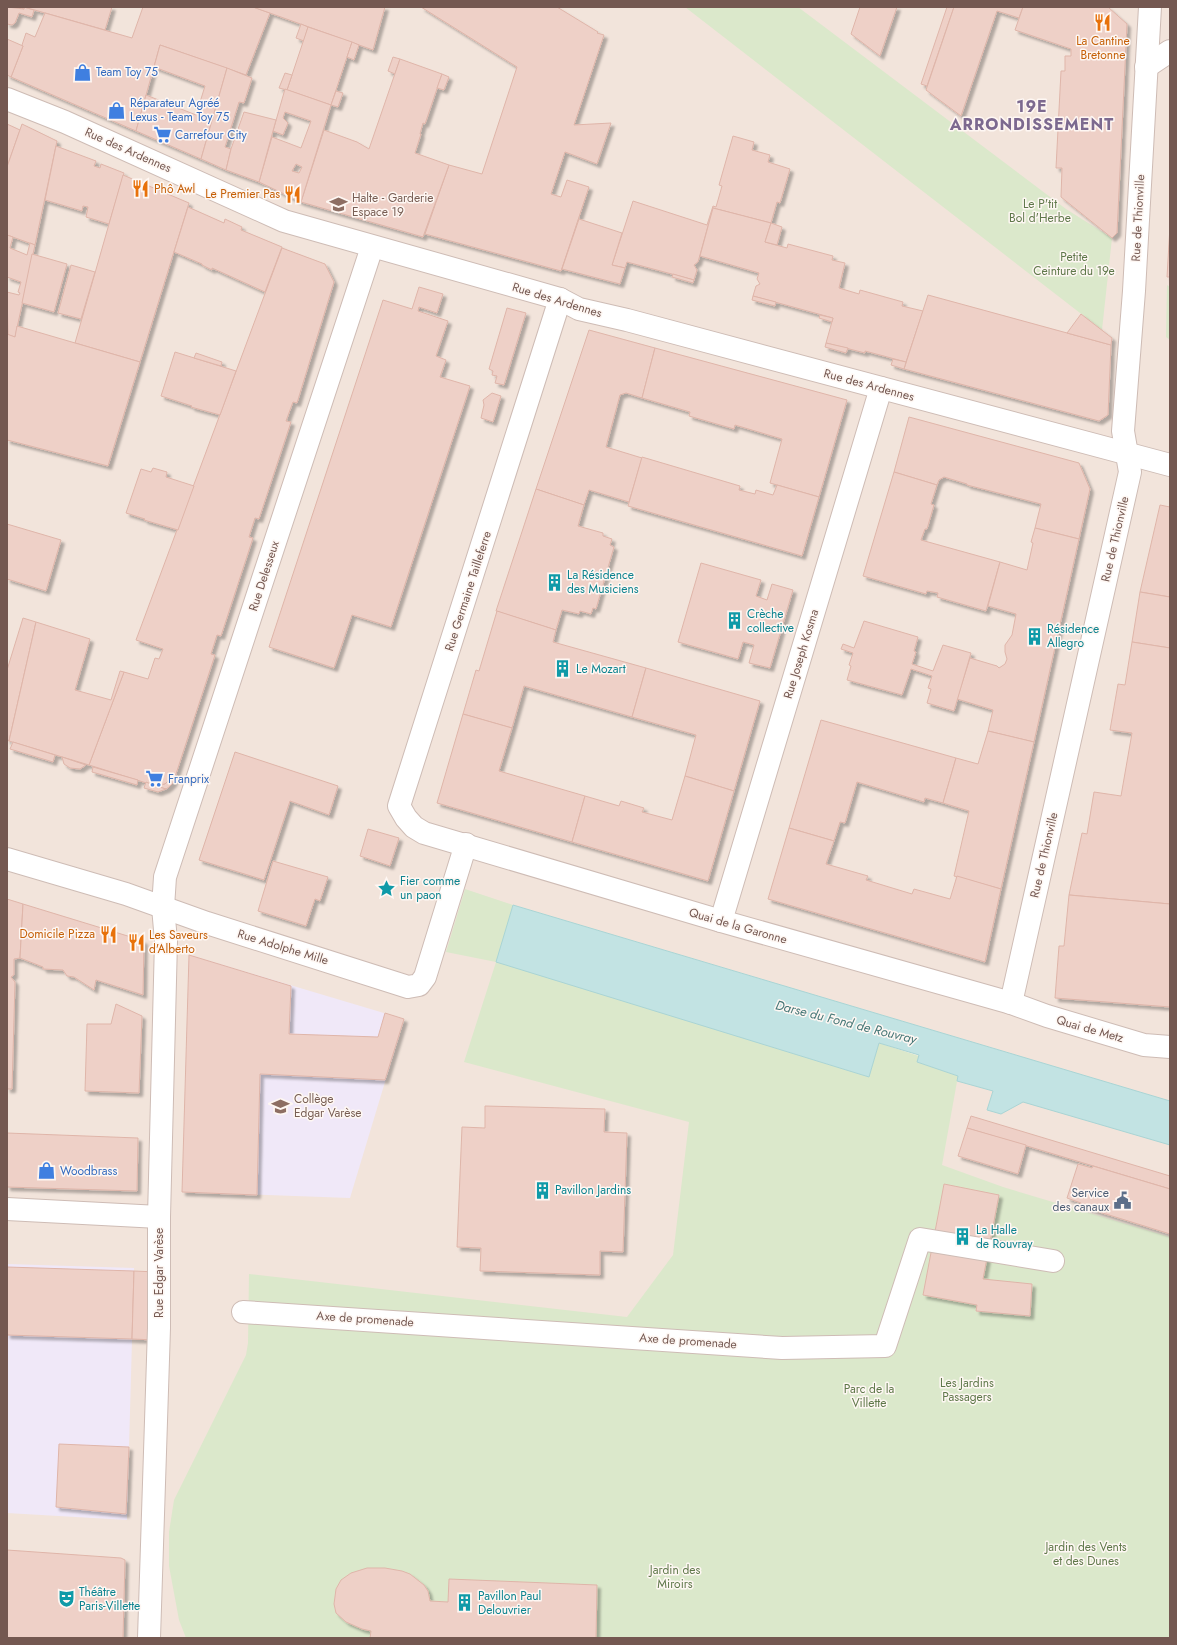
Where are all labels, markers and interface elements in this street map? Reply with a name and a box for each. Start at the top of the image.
restaurant icon: La Cantine Bretonne [1093,12,1113,32]
place label: La Cantine Bretonne [1076,32,1130,64]
shop icon: Team Toy 75 [73,62,93,82]
place label: Team Toy 75 [96,63,158,81]
place label: Réparateur Agréé Lexus - Team Toy 75 [130,94,229,126]
district label: 19E ARRONDISSEMENT [949,95,1114,136]
shop icon: Réparateur Agréé Lexus - Team Toy 75 [107,100,127,120]
street label: Rue des Ardennes [82,123,174,177]
supermarket icon: Carrefour City [152,125,172,145]
place label: Carrefour City [175,126,247,144]
street label: Rue de Thionville [1127,174,1149,262]
restaurant icon: Phô Awl [131,179,151,199]
place label: Phô Awl [154,180,195,198]
restaurant icon: Le Premier Pas [283,184,303,204]
place label: Le Premier Pas [205,185,280,203]
place label: Halte - Garderie Espace 19 [352,189,434,221]
school or university icon: Halte - Garderie Espace 19 [329,195,349,215]
park label: Le P'tit Bol d'Herbe [1009,195,1071,227]
park label: Petite Ceinture du 19e [1033,248,1115,280]
street label: Rue des Ardennes [510,278,604,322]
street label: Rue des Ardennes [822,364,916,406]
street label: Rue de Thionville [1096,494,1134,584]
street label: Rue Germaine Tailleferre [440,529,496,653]
street label: Rue Delesseux [244,537,284,614]
place label: La Résidence des Musiciens [567,566,639,598]
building icon: La Résidence des Musiciens [544,572,564,592]
place label: Crèche collective [747,605,794,637]
street label: Rue Joseph Kosma [779,607,823,701]
building icon: Crèche collective [724,611,744,631]
place label: Résidence Allegro [1047,620,1099,652]
building icon: Résidence Allegro [1024,626,1044,646]
building icon: Le Mozart [553,659,573,679]
place label: Le Mozart [576,660,626,678]
supermarket icon: Franprix [145,769,165,789]
place label: Franprix [168,770,210,788]
street label: Rue de Thionville [1025,810,1063,900]
place label: Fier comme un paon [400,872,460,904]
place icon: Fier comme un paon [377,878,397,898]
street label: Quai de la Garonne [687,903,789,949]
restaurant icon: Domicile Pizza [98,924,118,944]
place label: Domicile Pizza [20,925,95,943]
street label: Rue Adolphe Mille [235,925,331,969]
place label: Les Saveurs d'Alberto [149,926,208,958]
restaurant icon: Les Saveurs d'Alberto [126,932,146,952]
water label: Darse du Fond de Rouvray [774,995,920,1049]
street label: Quai de Metz [1054,1011,1126,1047]
place label: Collège Edgar Varèse [294,1090,361,1122]
school or university icon: Collège Edgar Varèse [271,1096,291,1116]
shop icon: Woodbrass [37,1161,57,1181]
place label: Woodbrass [60,1162,117,1180]
building icon: Pavillon Jardins [532,1180,552,1200]
place label: Pavillon Jardins [555,1181,631,1199]
place label: Service des canaux [1053,1184,1110,1216]
public building icon: Service des canaux [1112,1190,1132,1210]
place label: La Halle de Rouvray [976,1221,1033,1253]
building icon: La Halle de Rouvray [953,1227,973,1247]
street label: Rue Edgar Varèse [150,1228,168,1318]
street label: Axe de promenade [316,1307,414,1331]
street label: Axe de promenade [639,1329,737,1353]
park label: Les Jardins Passagers [940,1374,994,1406]
park label: Parc de la Villette [844,1380,894,1412]
park label: Jardin des Vents et des Dunes [1043,1538,1127,1570]
park label: Jardin des Miroirs [648,1561,700,1593]
place label: Théâtre Paris-Villette [79,1583,140,1615]
place label: Pavillon Paul Delouvrier [478,1587,541,1619]
theatre icon: Théâtre Paris-Villette [56,1589,76,1609]
building icon: Pavillon Paul Delouvrier [455,1593,475,1613]

